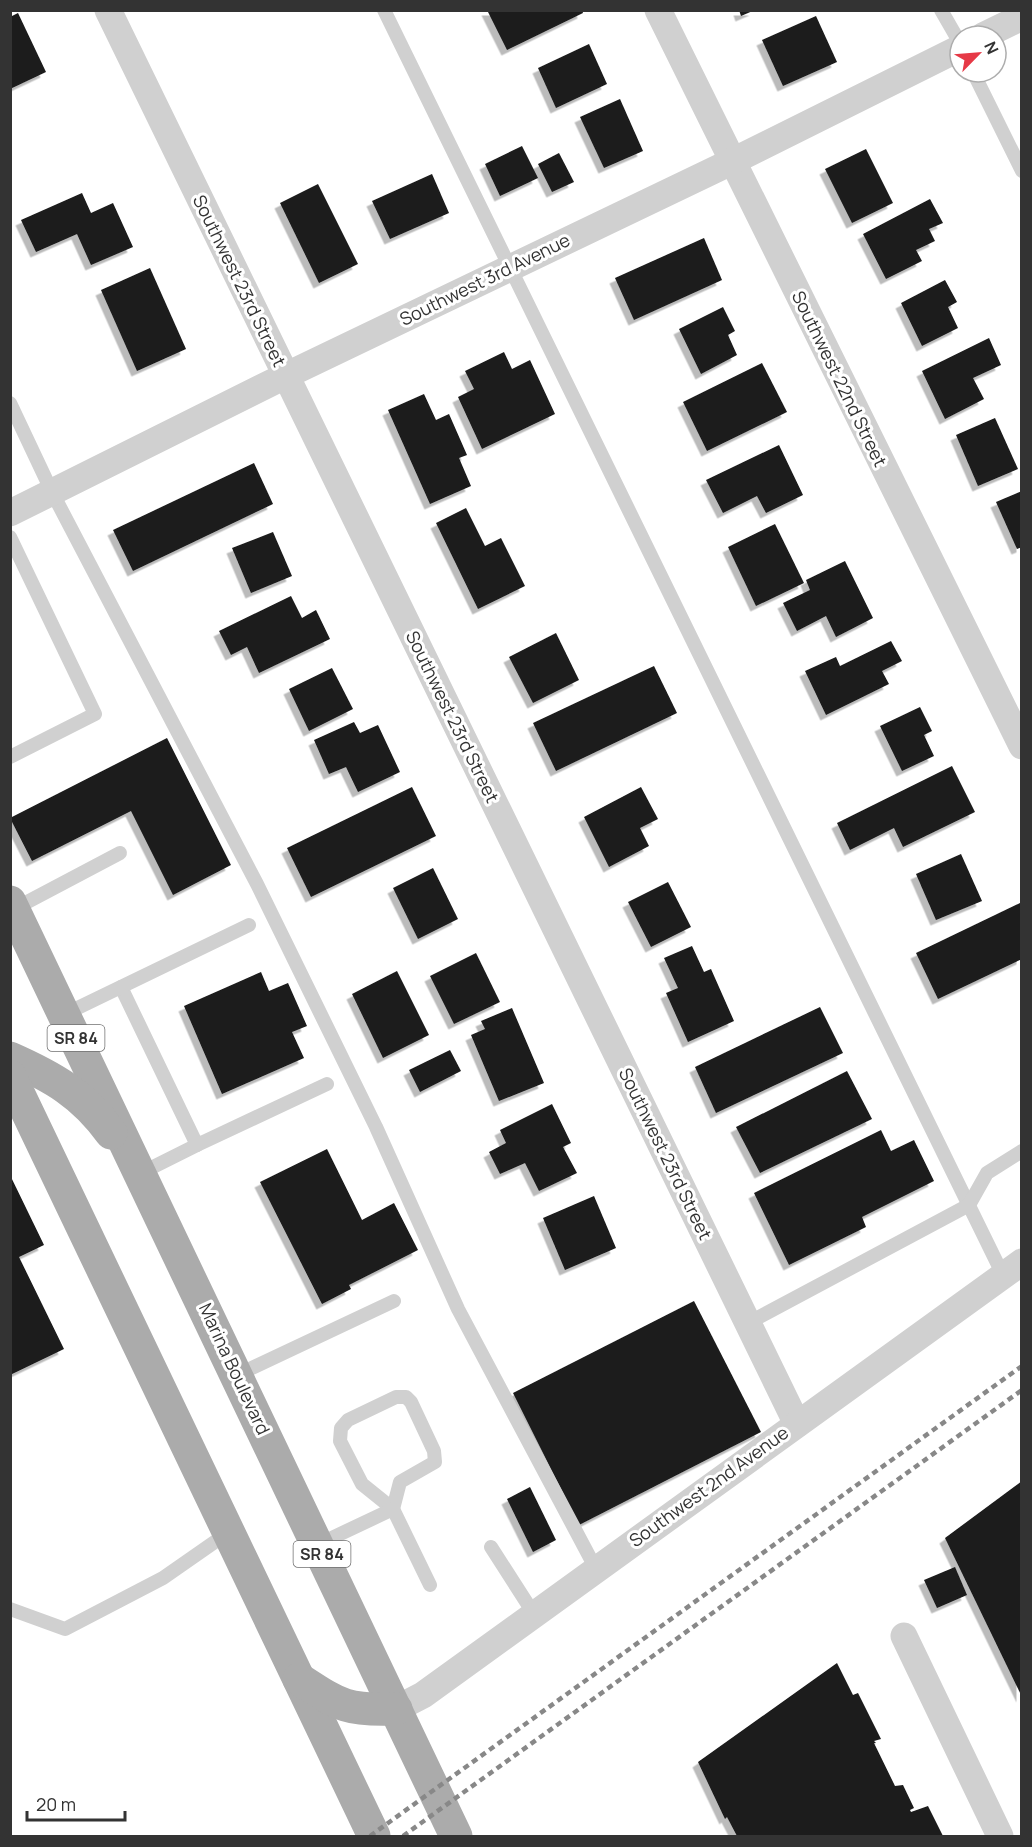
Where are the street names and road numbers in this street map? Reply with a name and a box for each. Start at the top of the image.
street label: Southwest 23rd Street [188,191,292,370]
street label: Southwest 3rd Avenue [395,227,574,331]
street label: Southwest 22nd Street [787,287,893,470]
street label: Southwest 23rd Street [401,627,505,806]
road number: SR 84 [48,1025,104,1051]
street label: Southwest 23rd Street [614,1064,718,1243]
street label: Marina Boulevard [194,1299,276,1438]
street label: Southwest 2nd Avenue [624,1420,793,1552]
road number: SR 84 [294,1541,350,1567]

